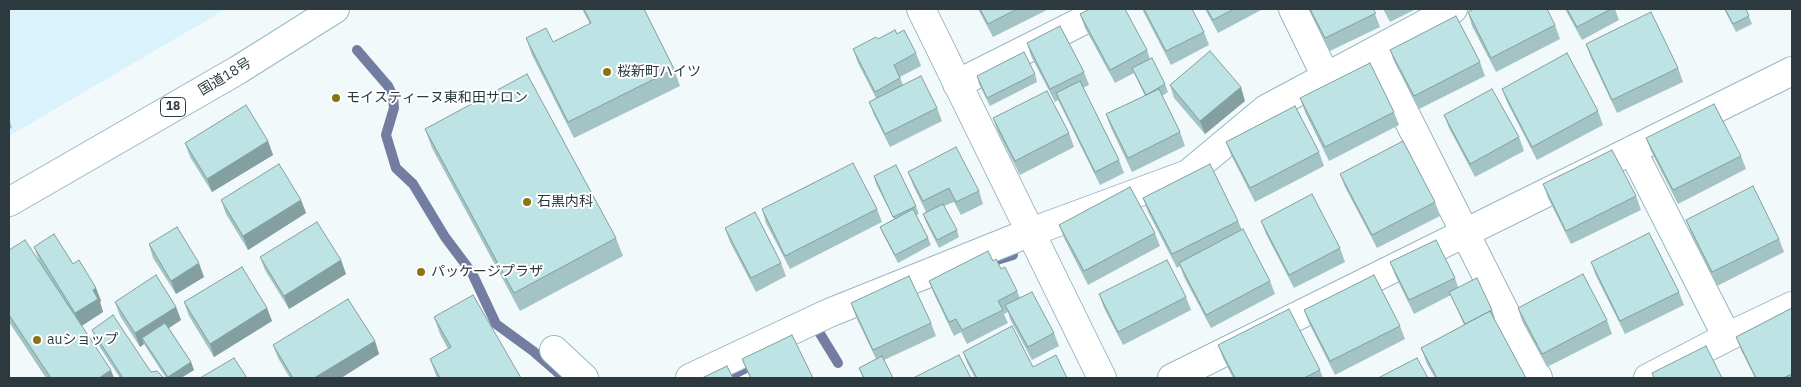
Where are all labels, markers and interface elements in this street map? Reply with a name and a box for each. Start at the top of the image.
street label: 国道18号 [195,55,255,99]
place label: 桜新町ハイツ [617,64,701,80]
marker: 桜新町ハイツ [601,66,613,78]
place label: モイスティーヌ東和田サロン [346,90,528,106]
marker: モイスティーヌ東和田サロン [330,92,342,104]
road number: 18 [160,98,186,116]
place label: 石黒内科 [537,194,593,210]
marker: 石黒内科 [521,196,533,208]
place label: パッケージプラザ [431,264,543,280]
marker: パッケージプラザ [415,266,427,278]
place label: auショップ [47,332,118,348]
marker: auショップ [31,334,43,346]

